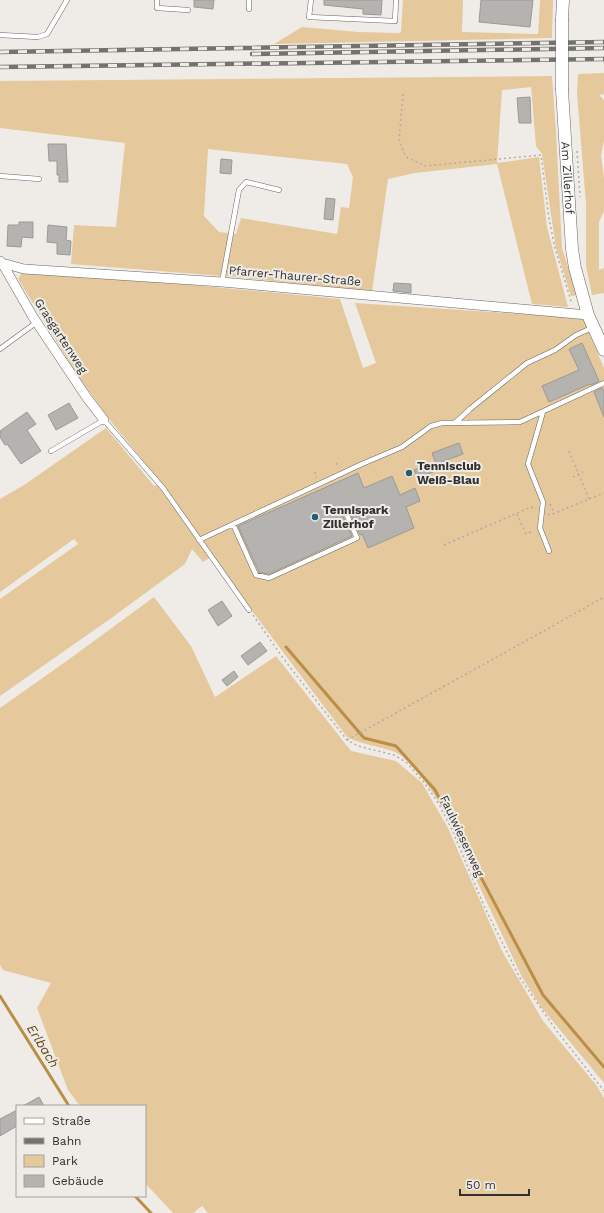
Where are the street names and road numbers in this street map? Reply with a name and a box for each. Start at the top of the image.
street label: Am Zillerhof [558,141,577,215]
street label: Pfarrer-Thaurer-Straße [228,263,362,289]
street label: Grasgartenweg [32,296,91,377]
street label: Faulwiesenweg [437,793,487,880]

